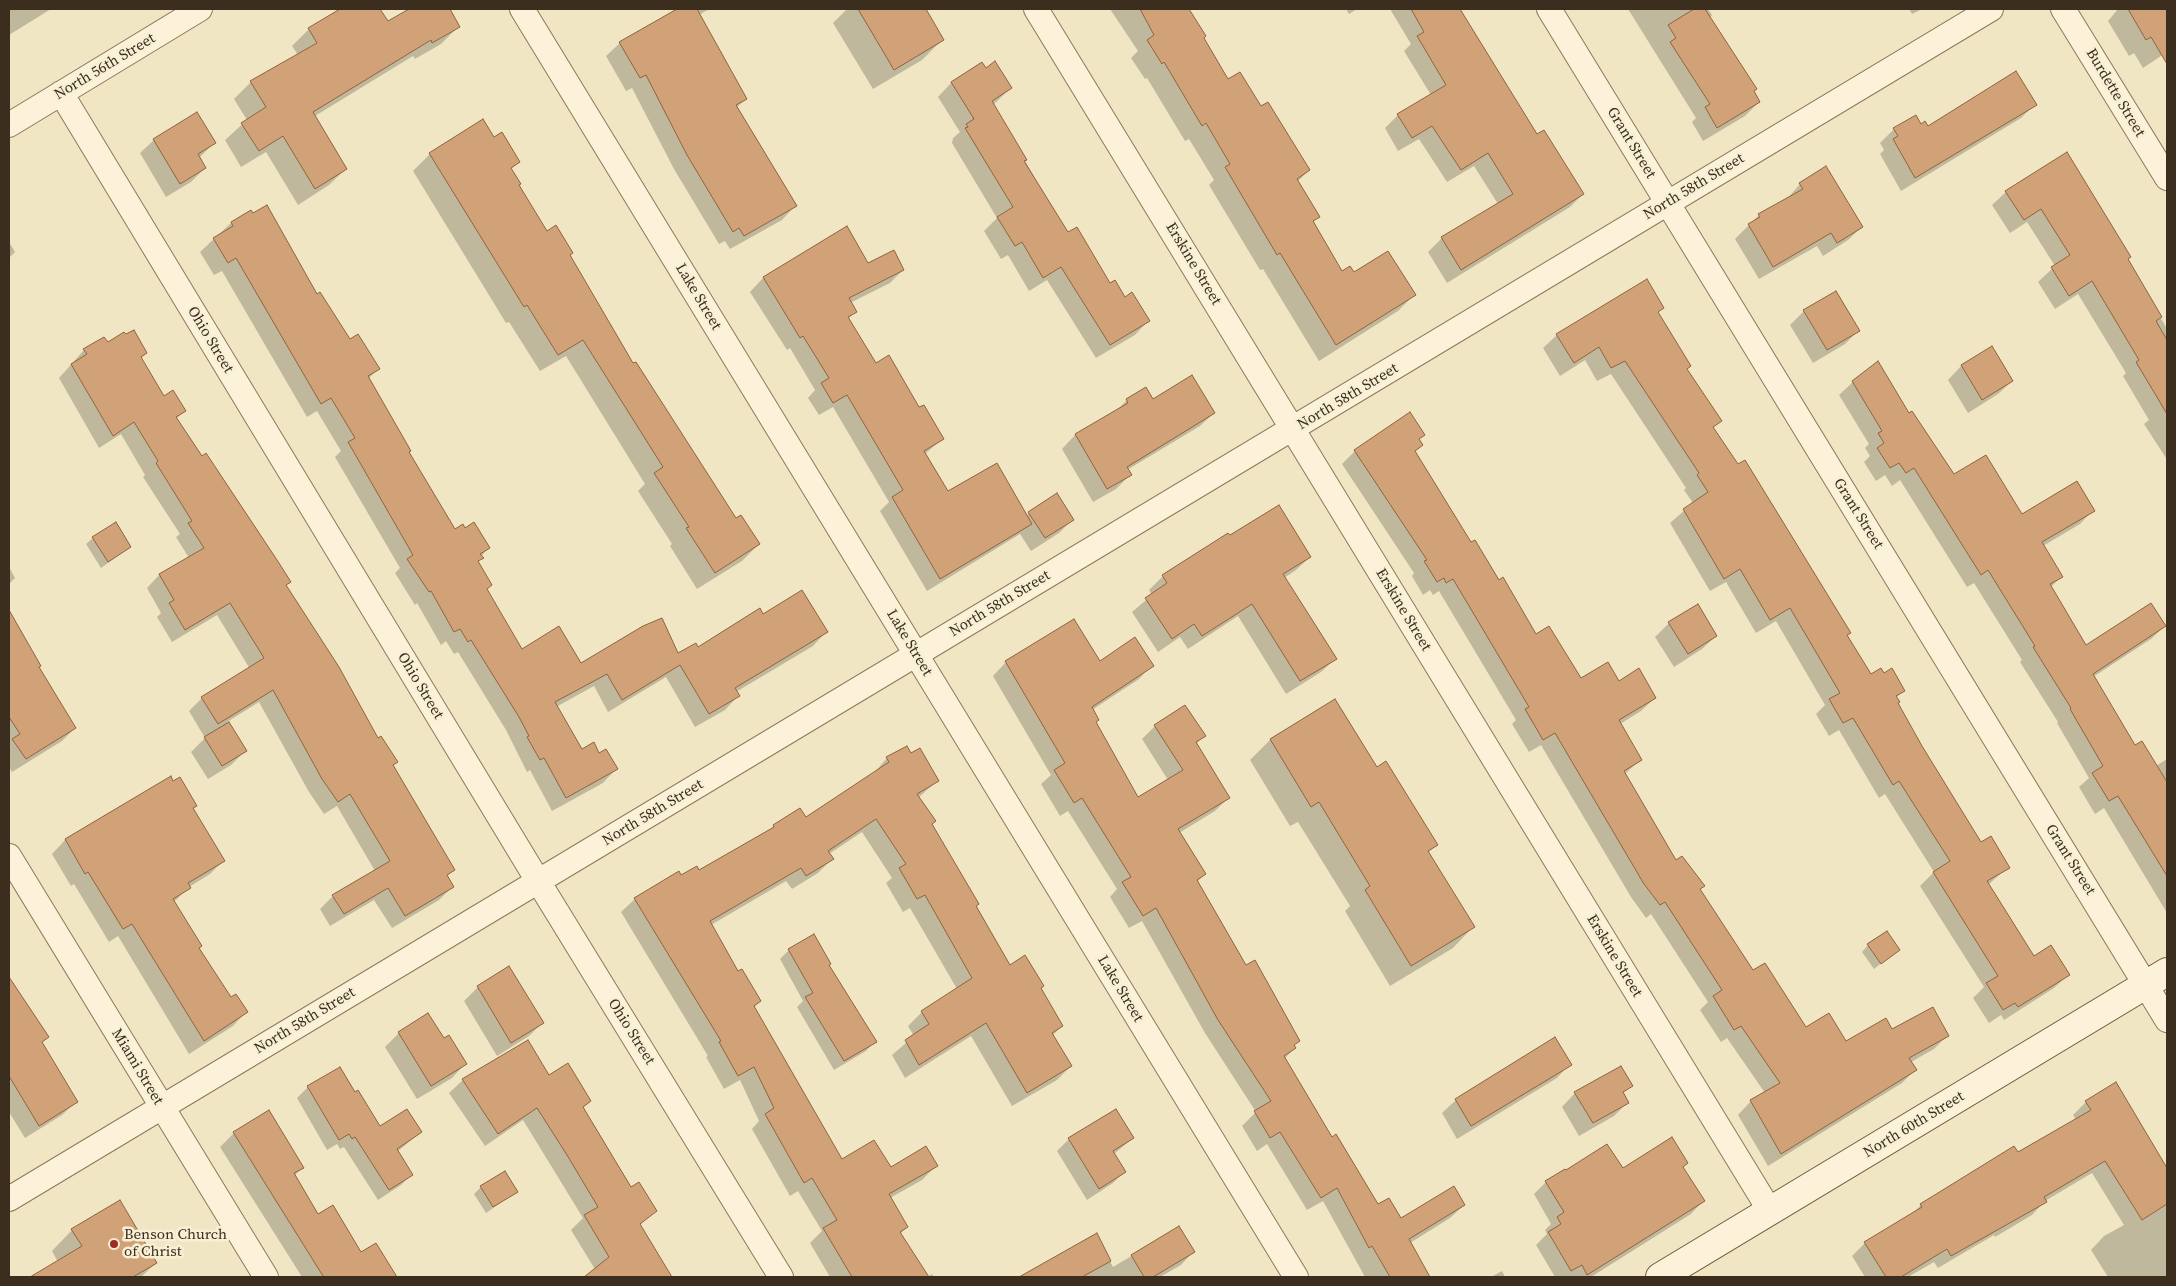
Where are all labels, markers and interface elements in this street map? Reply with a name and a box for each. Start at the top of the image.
street label: North 56th Street [51,30,159,104]
street label: Burdette Street [2082,45,2148,141]
street label: Grant Street [1603,104,1659,182]
street label: North 58th Street [1640,150,1748,224]
street label: Erskine Street [1161,219,1225,309]
street label: Lake Street [671,260,725,334]
street label: Ohio Street [183,303,237,377]
street label: North 58th Street [1294,360,1402,434]
street label: Grant Street [1829,475,1887,553]
street label: Erskine Street [1371,565,1435,655]
street label: North 58th Street [946,567,1054,641]
street label: Lake Street [882,606,936,680]
street label: Ohio Street [393,649,447,723]
street label: North 58th Street [599,776,707,850]
street label: Grant Street [2041,821,2099,899]
street label: Erskine Street [1582,911,1646,1001]
street label: Lake Street [1093,952,1147,1026]
street label: North 58th Street [251,984,359,1058]
street label: Ohio Street [604,996,658,1068]
street label: Miami Street [107,1026,167,1108]
street label: North 60th Street [1860,1088,1968,1162]
place label: Benson Church of Christ [124,1226,227,1261]
marker: Benson Church of Christ [108,1238,120,1250]

